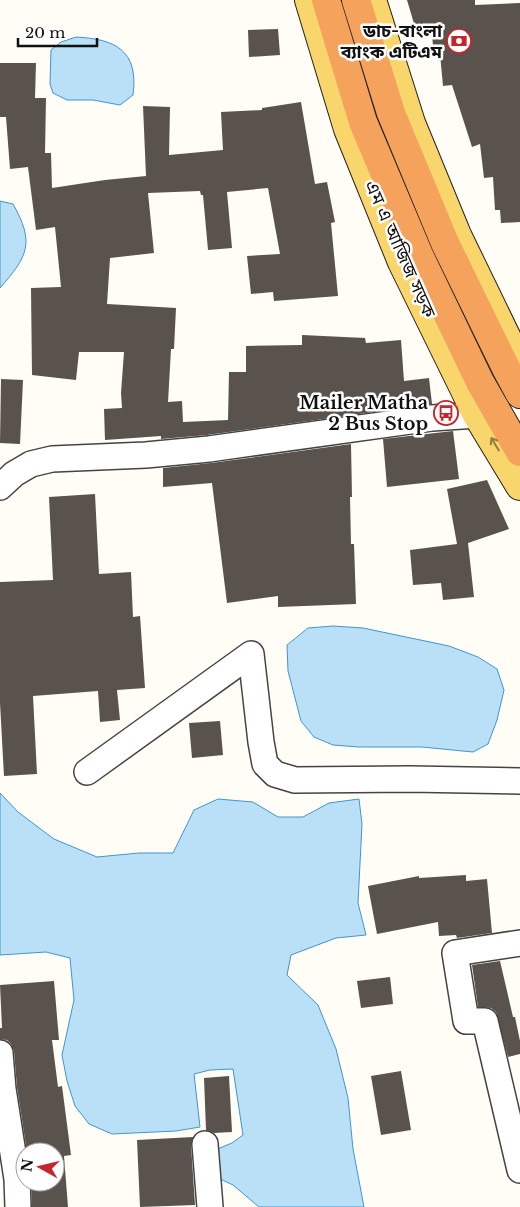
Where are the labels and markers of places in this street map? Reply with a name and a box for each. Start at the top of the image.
place label: ডাচ-বাংলা ব্যাংক এটিএম [340,20,443,63]
bank icon: ডাচ-বাংলা ব্যাংক এটিএম [446,28,472,54]
place label: Mailer Matha 2 Bus Stop [299,392,429,435]
bus stop icon: Mailer Matha 2 Bus Stop [433,400,459,426]

